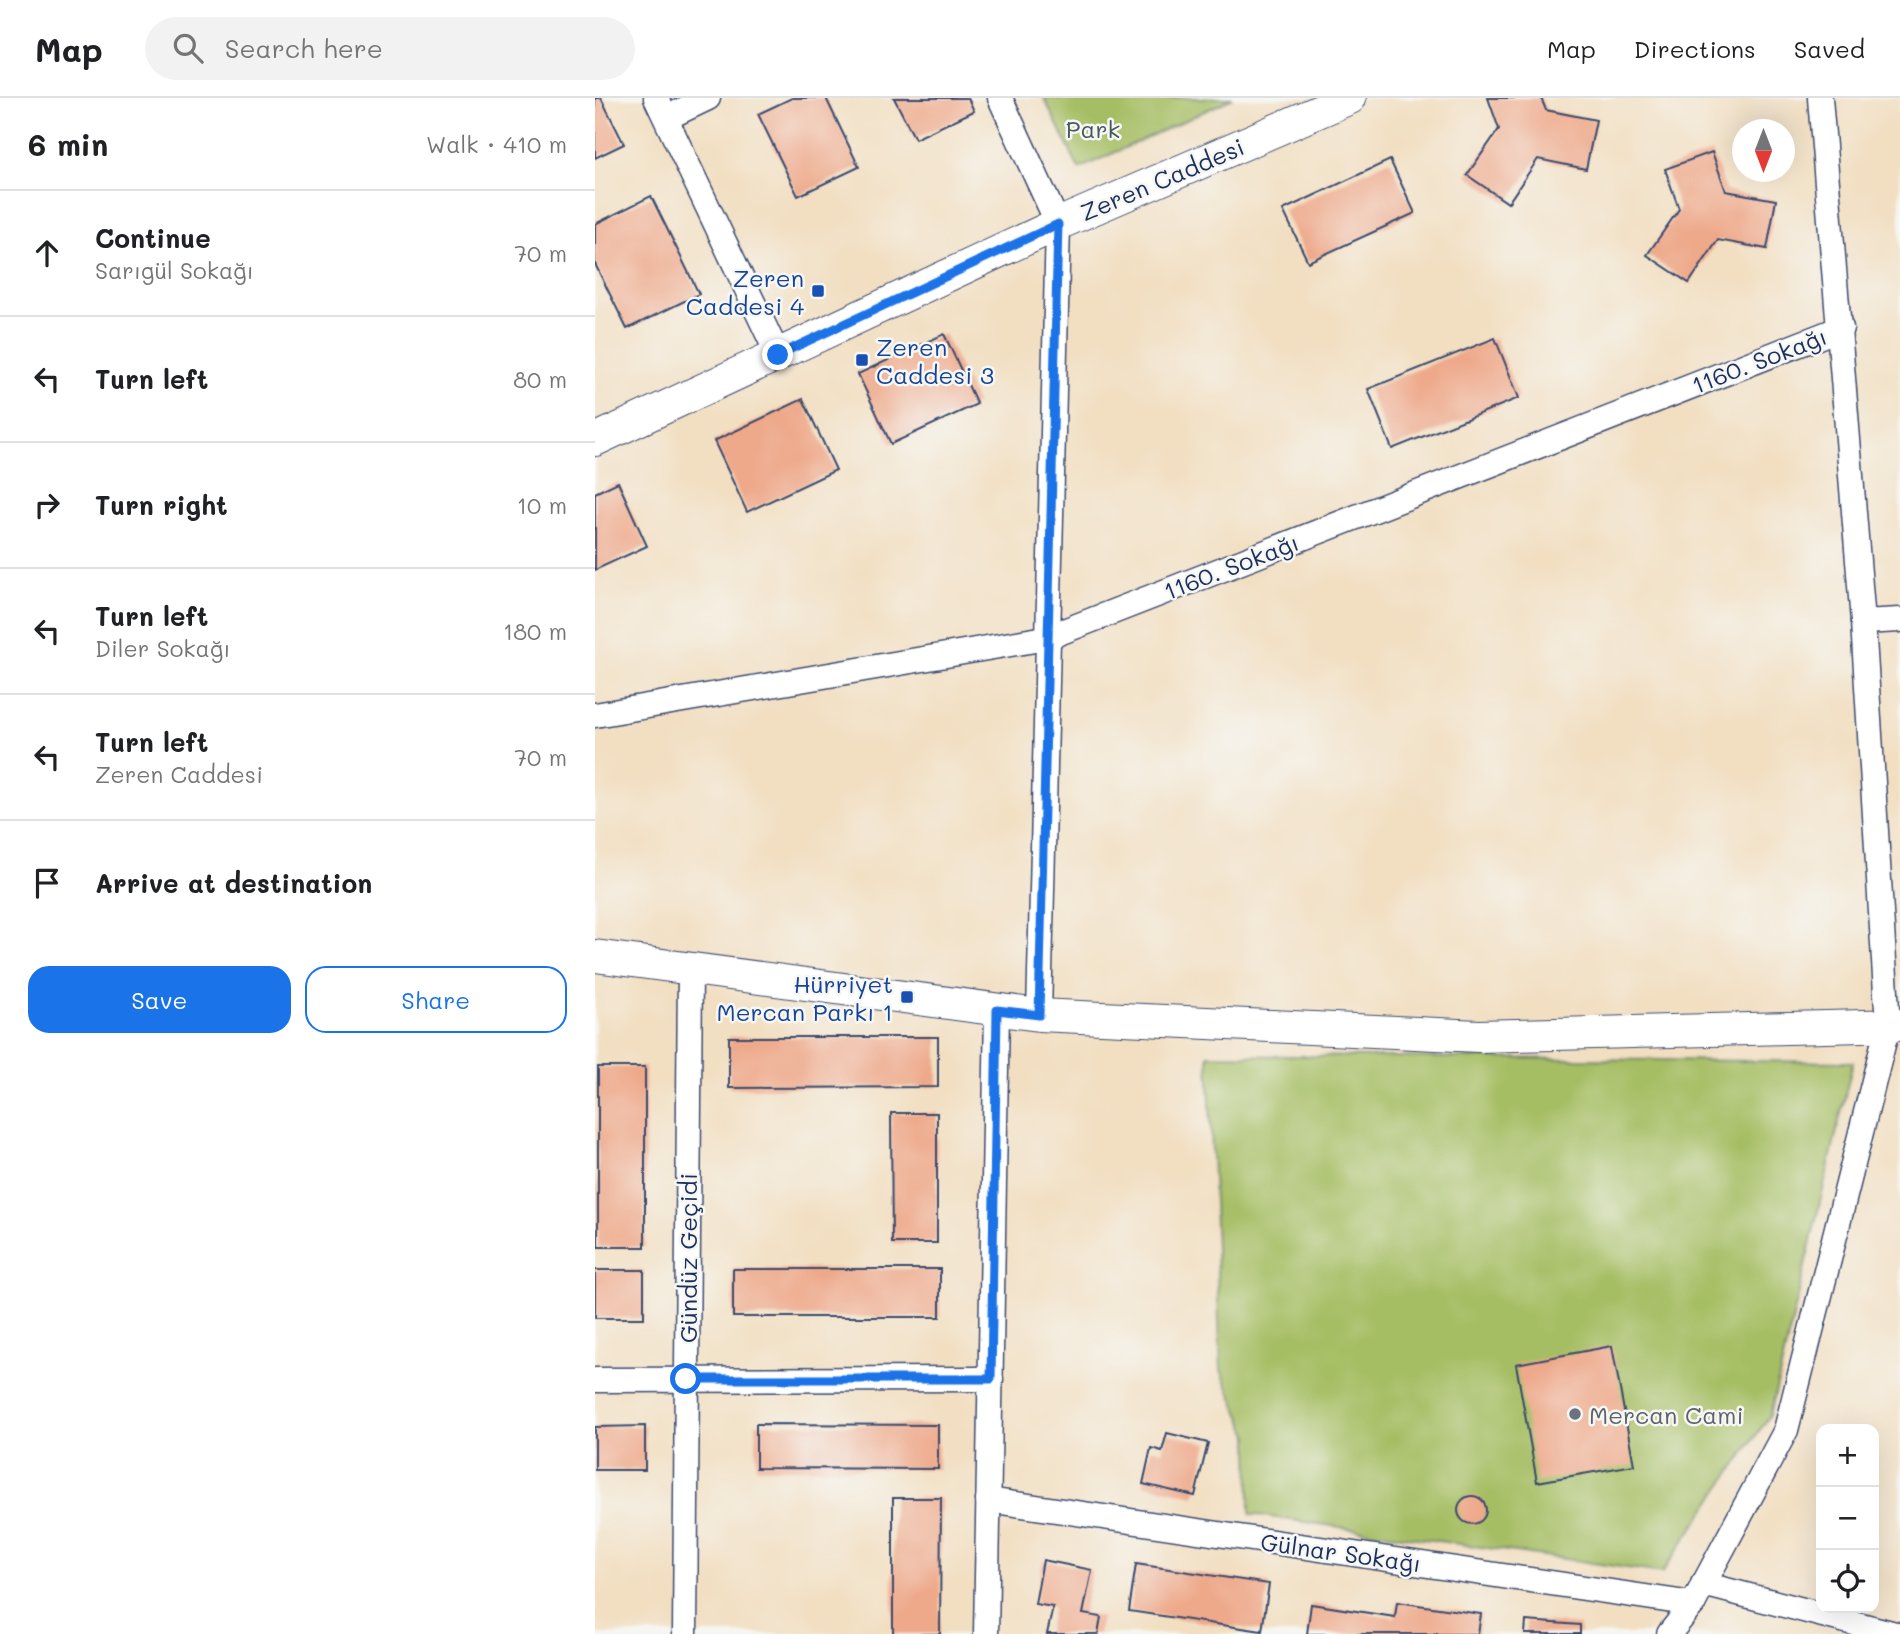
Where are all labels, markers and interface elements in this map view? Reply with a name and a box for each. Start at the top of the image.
search box [145,17,635,80]
text: Map [35,27,103,70]
icon: search [169,29,207,67]
text: Search here [225,31,383,65]
text: Map [1547,33,1596,64]
text: Directions [1634,33,1756,64]
text: Saved [1794,33,1865,64]
park label: Park [1066,113,1120,144]
north arrow [1732,119,1795,182]
text: 6 min [28,124,108,164]
text: Walk · 410 m [426,129,567,159]
street label: Zeren Caddesi [1075,130,1249,228]
text: Continue [95,221,211,255]
icon: ahead [28,234,66,272]
text: 70 m [514,238,567,268]
text: Sarıgül Sokağı [95,255,254,285]
place label: Zeren Caddesi 4 [686,262,804,321]
marker: Zeren Caddesi 4 [810,283,826,299]
street label: 1160. Sokağı [1687,320,1831,400]
place label: Zeren Caddesi 3 [876,331,994,390]
route end [762,339,793,370]
marker: Zeren Caddesi 3 [854,352,870,368]
icon: left [28,360,66,398]
text: Turn left [95,362,208,396]
text: 80 m [513,364,567,394]
icon: right [28,486,66,524]
text: Turn right [95,488,228,522]
text: 10 m [517,490,567,520]
street label: 1160. Sokağı [1159,526,1303,606]
text: Turn left [95,599,208,633]
icon: left [28,612,66,650]
text: 180 m [503,616,567,646]
text: Diler Sokağı [95,633,230,663]
text: Turn left [95,725,208,759]
icon: left [28,738,66,776]
text: 70 m [514,742,567,772]
text: Zeren Caddesi [95,759,263,789]
icon: arrive [28,864,66,902]
text: Arrive at destination [95,866,372,900]
button: Save [28,966,291,1033]
button: Share [305,966,567,1033]
place label: Hürriyet Mercan Parkı 1 [717,968,893,1027]
marker: Hürriyet Mercan Parkı 1 [899,989,915,1005]
street label: Gündüz Geçidi [672,1173,703,1343]
route start [670,1363,701,1394]
place label: Mercan Cami [1589,1399,1744,1430]
marker: Mercan Cami [1567,1406,1583,1422]
map controls [1816,1424,1879,1613]
button: + [1816,1424,1879,1487]
button: − [1816,1487,1879,1550]
street label: Gülnar Sokağı [1259,1525,1423,1579]
button: locate [1816,1550,1879,1613]

